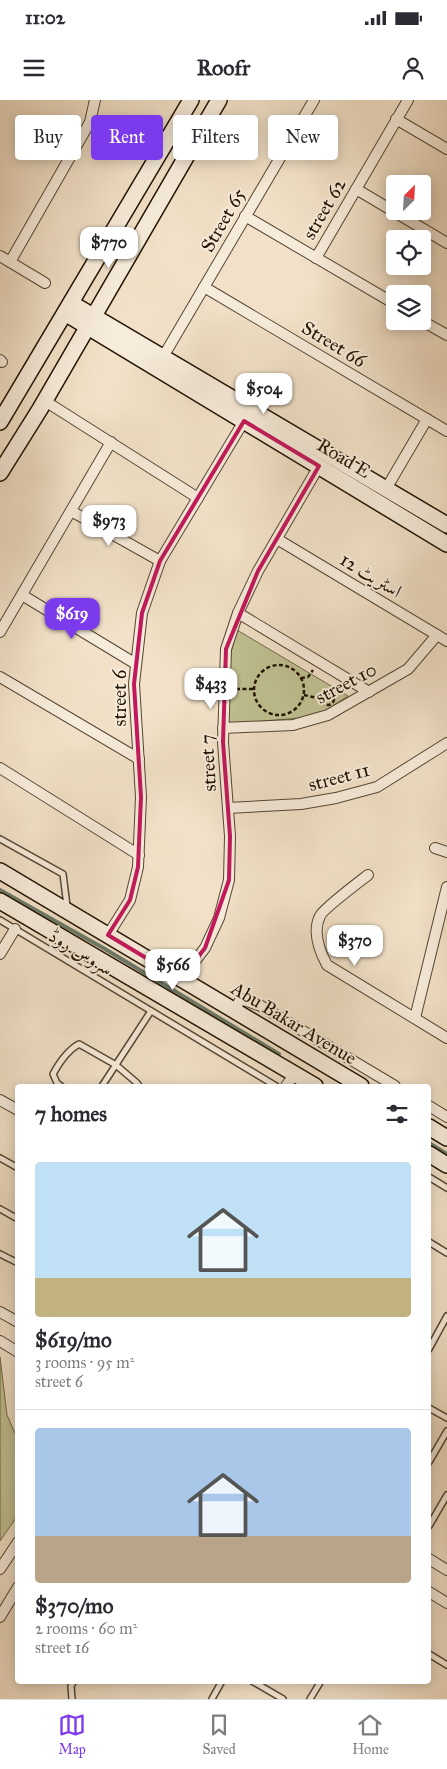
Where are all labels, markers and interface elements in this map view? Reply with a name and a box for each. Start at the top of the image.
text: 11:02 [25,6,65,29]
icon: menu [20,54,48,82]
text: Roofr [197,54,250,81]
icon: person [399,54,427,82]
chip: Buy [15,115,81,160]
chip: Rent [91,115,163,160]
chip: Filters [173,115,258,160]
chip: New [268,115,338,160]
street label: street 62 [297,174,351,244]
north arrow [386,175,431,220]
map controls [386,175,431,330]
street label: Street 65 [196,184,251,256]
pin: $770 [79,226,139,269]
button: locate [386,230,431,275]
text: $770 [91,233,127,252]
button: layers [386,285,431,330]
street label: Street 66 [298,316,371,373]
pin: $504 [234,372,294,415]
text: $504 [246,379,282,398]
street label: Road E [313,433,375,483]
pin: $973 [79,504,139,547]
text: $973 [92,511,126,530]
street label: اسٹریٹ 12 [336,548,406,602]
pin: $619 [42,598,102,640]
text: $619 [56,604,88,623]
street label: street 10 [312,657,380,709]
street label: street 6 [108,668,131,727]
pin: $433 [181,668,241,710]
text: $433 [195,674,227,693]
street label: street 7 [195,734,221,792]
street label: street 11 [306,758,372,796]
street label: سروس روڈ [44,924,117,981]
pin: $370 [325,924,385,967]
text: $370 [338,931,372,950]
pin: $566 [143,948,203,991]
text: $566 [156,955,190,974]
street label: Abu Bakar Avenue [226,976,361,1069]
icon: filters [383,1100,411,1128]
text: 7 homes [35,1101,107,1127]
icon: home [178,1195,268,1285]
text: $619/mo [35,1327,112,1353]
text: 3 rooms · 95 m² [35,1353,134,1372]
text: street 6 [35,1372,83,1391]
icon: home [178,1460,268,1550]
text: $370/mo [35,1593,113,1619]
text: 2 rooms · 60 m² [35,1619,137,1638]
text: street 16 [35,1638,89,1657]
tab: Map [58,1711,86,1758]
tab: Saved [203,1711,236,1758]
tab: Home [352,1711,389,1758]

